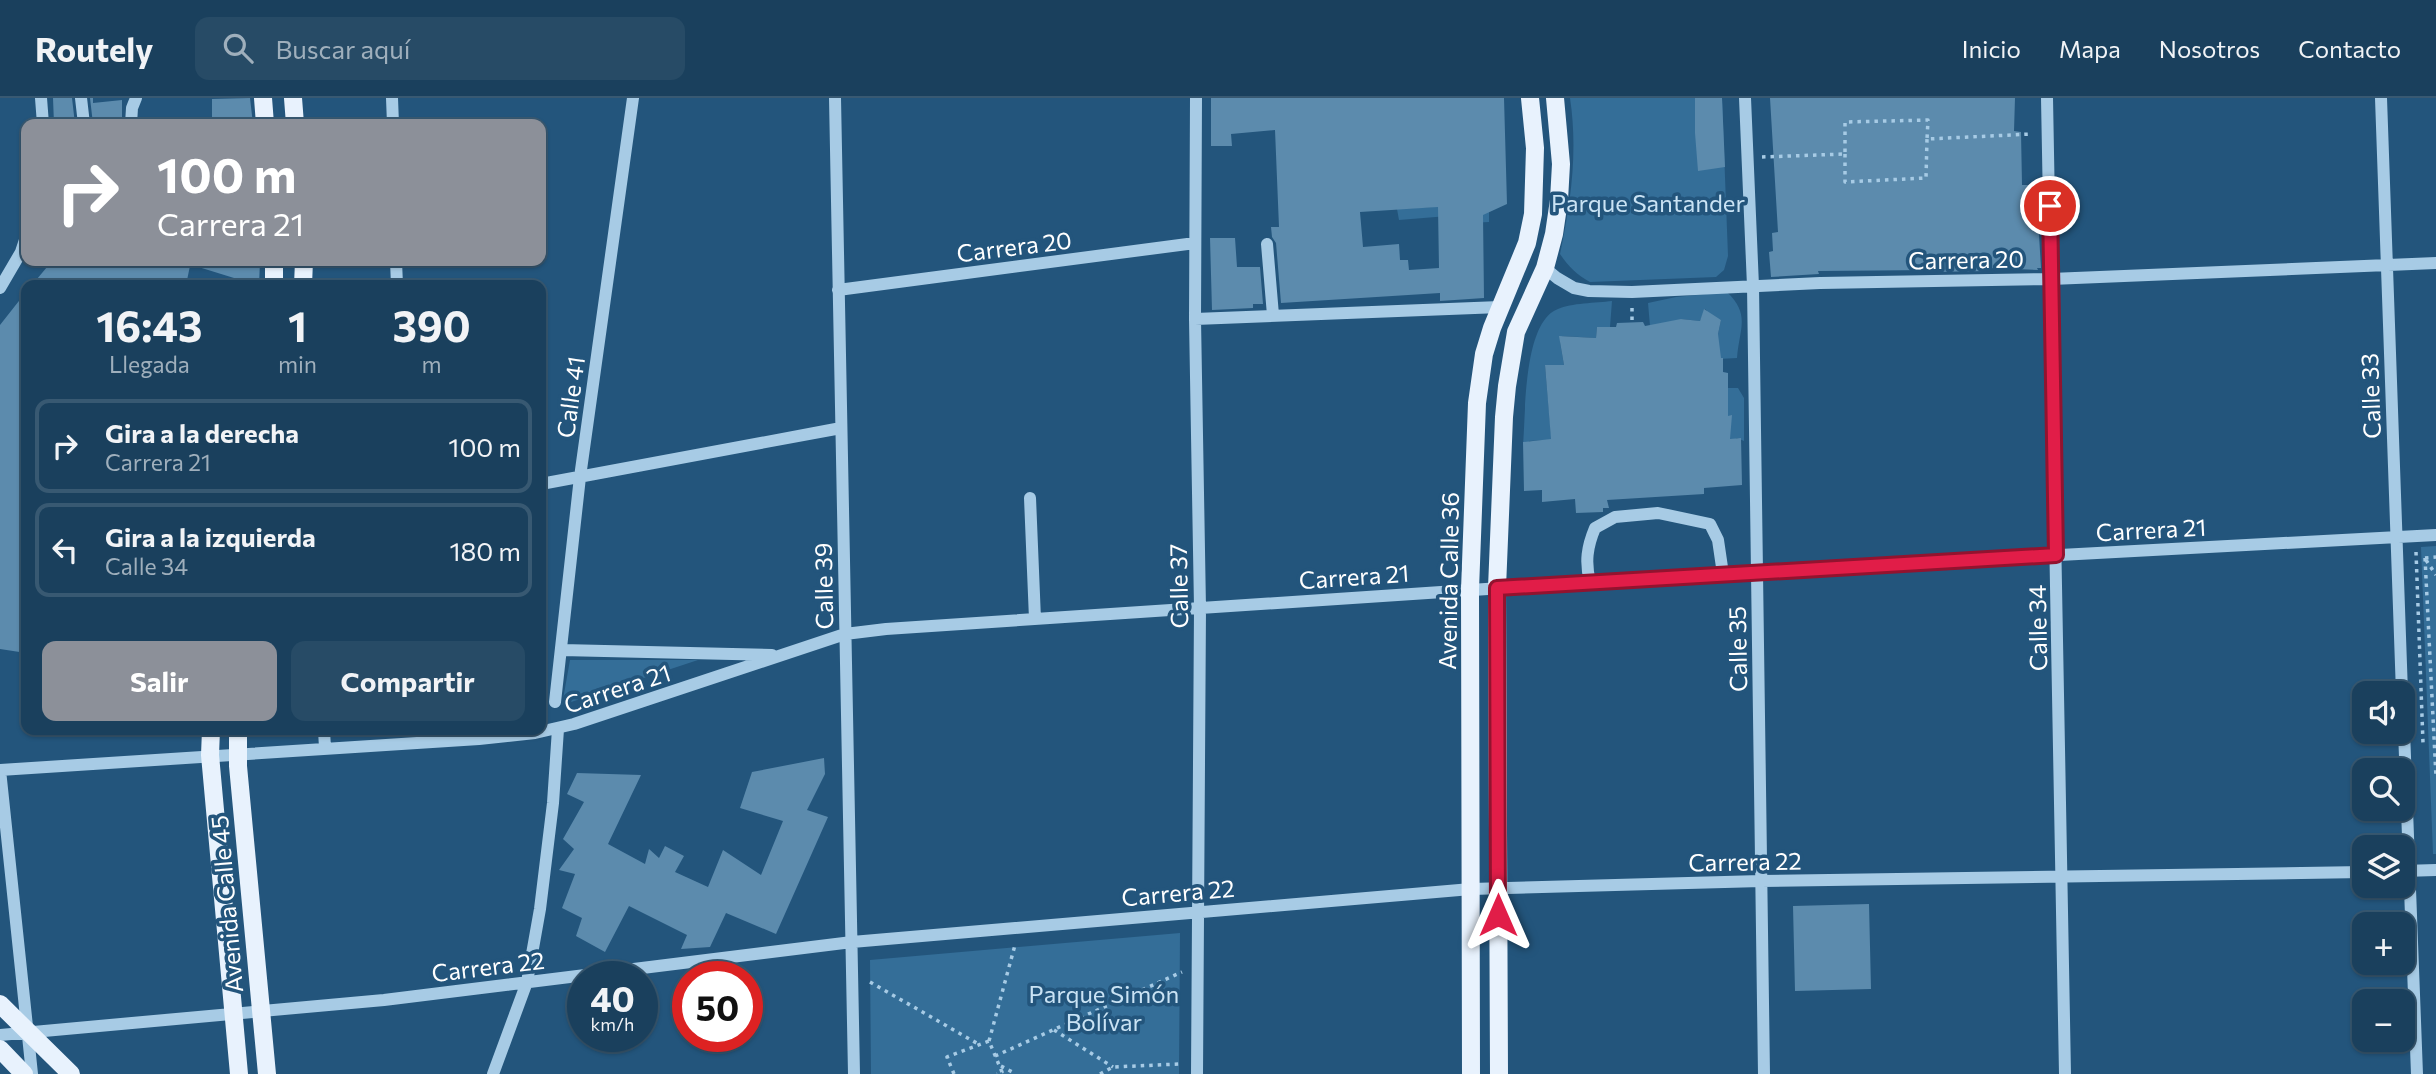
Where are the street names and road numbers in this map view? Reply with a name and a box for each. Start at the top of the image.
street label: Carrera 20 [955,225,1073,267]
street label: Carrera 20 [1908,243,2024,275]
street label: Calle 33 [2354,353,2386,439]
street label: Calle 41 [550,354,590,440]
street label: Avenida Calle 36 [1432,492,1464,670]
street label: Carrera 21 [2095,512,2207,546]
street label: Calle 39 [808,542,838,630]
street label: Calle 37 [1163,543,1193,629]
street label: Carrera 21 [1298,558,1410,594]
street label: Calle 34 [2022,584,2052,672]
street label: Calle 35 [1722,606,1752,692]
street label: Carrera 21 [560,657,674,719]
street label: Avenida Calle 45 [204,814,248,994]
street label: Carrera 22 [1688,846,1802,876]
street label: Carrera 22 [1120,873,1236,911]
street label: Carrera 22 [430,945,546,987]

